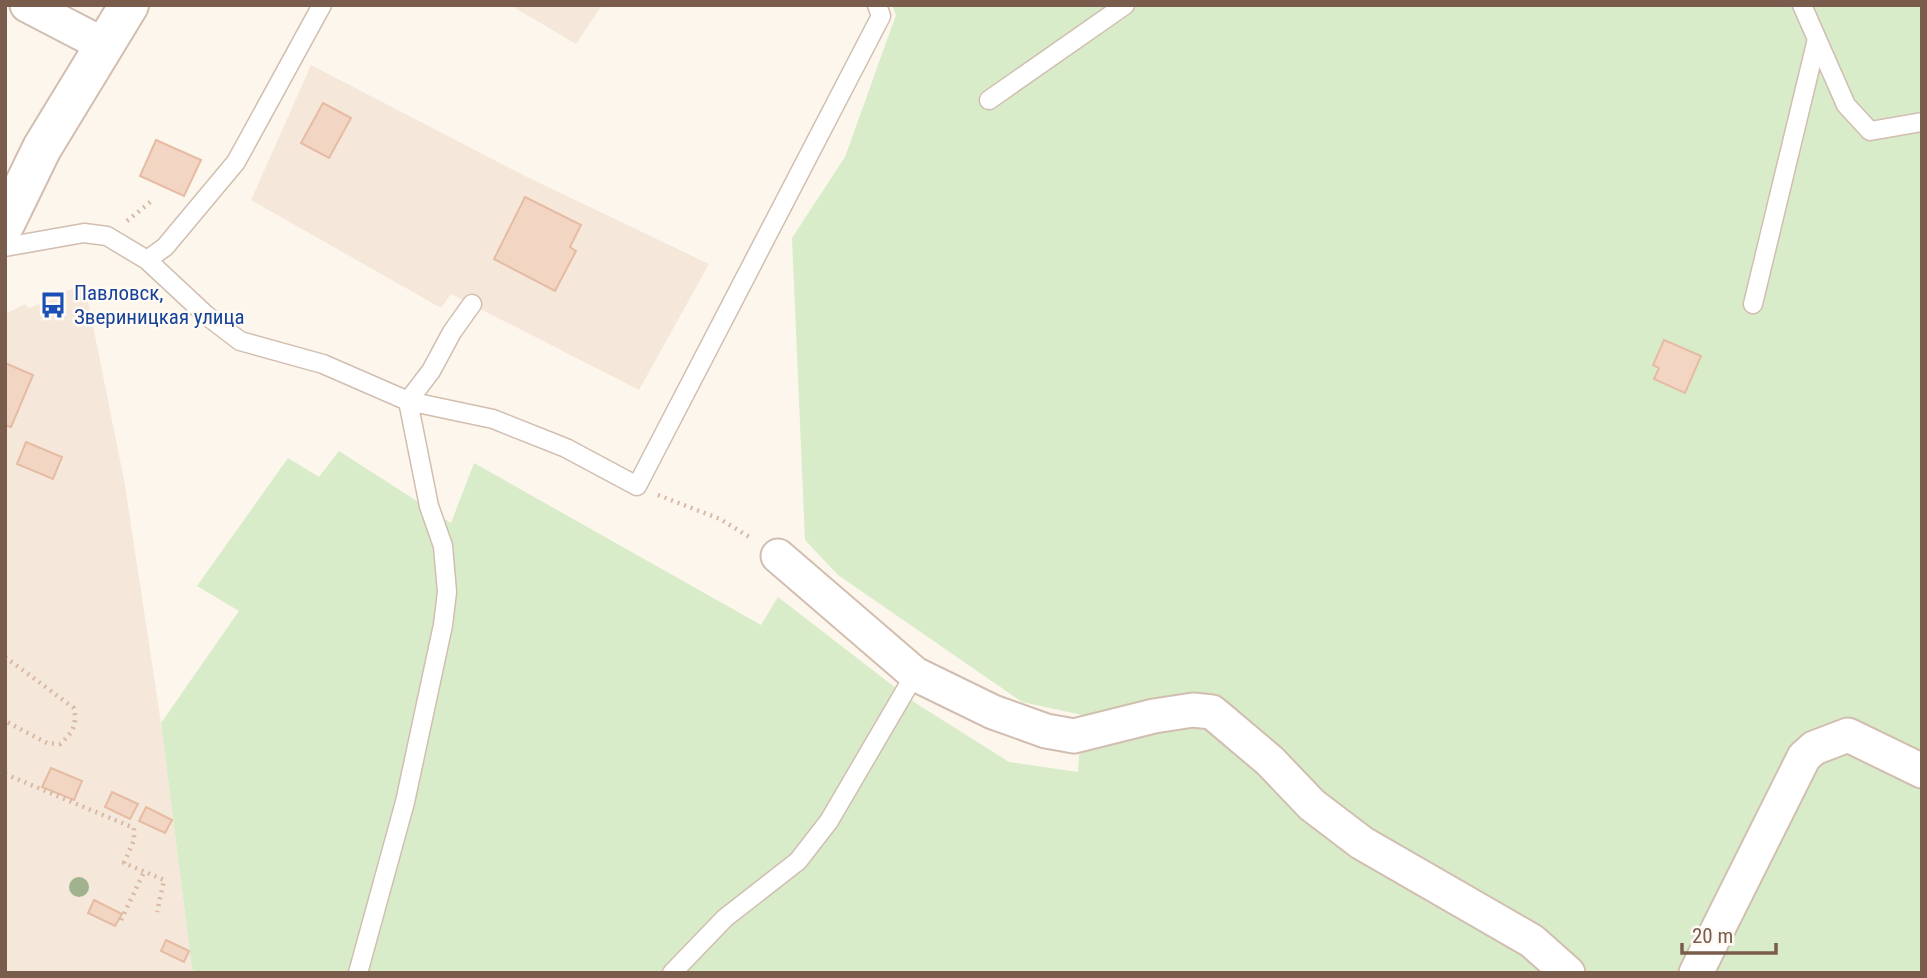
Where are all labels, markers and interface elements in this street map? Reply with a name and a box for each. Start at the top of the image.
place label: Павловск, Звериницкая улица [74,281,245,329]
bus stop icon: Павловск, Звериницкая улица [38,290,68,320]
scale bar [1682,912,1776,956]
text: 20 m [1692,924,1733,948]

